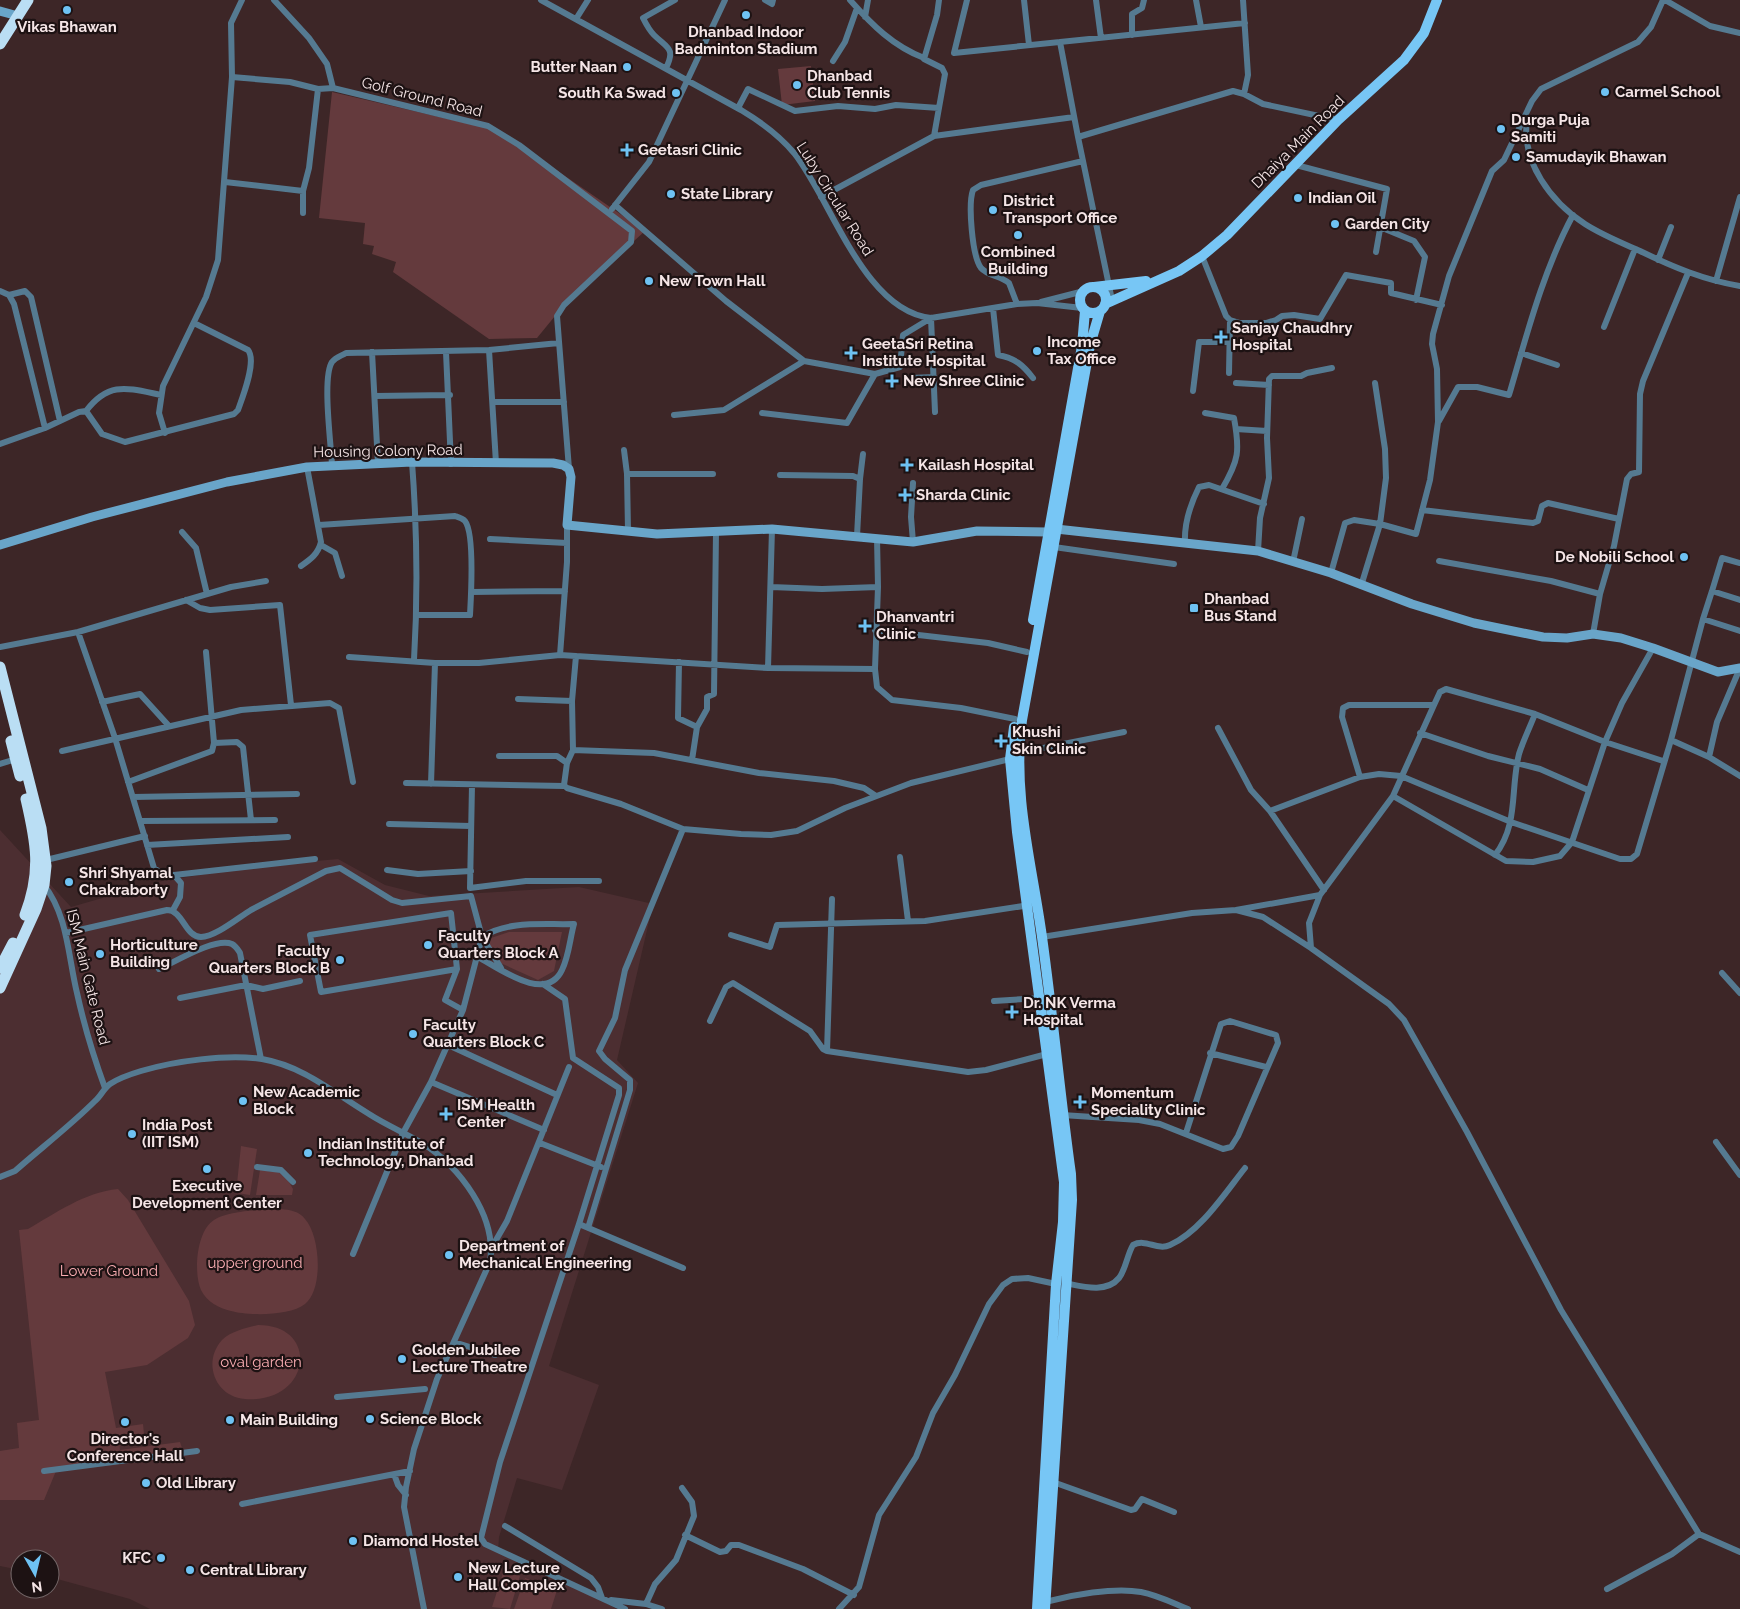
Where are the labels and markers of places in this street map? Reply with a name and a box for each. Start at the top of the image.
marker: Vikas Bhawan [61,4,73,16]
marker: Dhanbad Indoor Badminton Stadium [740,9,752,21]
place label: Vikas Bhawan [17,18,117,36]
place label: Dhanbad Indoor Badminton Stadium [675,23,817,58]
place label: Butter Naan [531,58,617,76]
marker: Butter Naan [621,61,633,73]
place label: Dhanbad Club Tennis [807,67,890,102]
marker: Dhanbad Club Tennis [791,79,803,91]
place label: Carmel School [1615,83,1721,101]
place label: South Ka Swad [558,84,666,102]
marker: Carmel School [1599,86,1611,98]
marker: South Ka Swad [670,87,682,99]
place label: Durga Puja Samiti [1511,111,1590,146]
marker: Durga Puja Samiti [1495,123,1507,135]
place label: Geetasri Clinic [638,141,743,159]
marker: Geetasri Clinic [620,143,634,157]
place label: Samudayik Bhawan [1526,148,1667,166]
marker: Samudayik Bhawan [1510,151,1522,163]
place label: State Library [681,185,774,203]
marker: State Library [665,188,677,200]
place label: Indian Oil [1308,189,1376,207]
place label: District Transport Office [1003,192,1117,227]
marker: Indian Oil [1292,192,1304,204]
marker: District Transport Office [987,204,999,216]
place label: Garden City [1345,215,1430,233]
marker: Garden City [1329,218,1341,230]
marker: Combined Building [1012,229,1024,241]
place label: Combined Building [981,243,1056,278]
place label: New Town Hall [659,272,766,290]
marker: New Town Hall [643,275,655,287]
place label: Sanjay Chaudhry Hospital [1232,319,1353,354]
marker: Sanjay Chaudhry Hospital [1214,330,1228,344]
place label: Income Tax Office [1047,333,1116,368]
place label: GeetaSri Retina Institute Hospital [862,335,986,370]
marker: Income Tax Office [1031,345,1043,357]
marker: GeetaSri Retina Institute Hospital [844,346,858,360]
place label: New Shree Clinic [903,372,1025,390]
marker: New Shree Clinic [885,374,899,388]
place label: Kailash Hospital [918,456,1034,474]
marker: Kailash Hospital [900,458,914,472]
place label: Sharda Clinic [916,486,1011,504]
marker: Sharda Clinic [898,488,912,502]
place label: De Nobili School [1555,548,1674,566]
marker: De Nobili School [1678,551,1690,563]
place label: Dhanbad Bus Stand [1204,590,1277,625]
marker: Dhanbad Bus Stand [1188,602,1200,614]
place label: Dhanvantri Clinic [876,608,954,643]
marker: Dhanvantri Clinic [858,619,872,633]
place label: Khushi Skin Clinic [1012,723,1087,758]
marker: Khushi Skin Clinic [994,734,1008,748]
place label: Shri Shyamal Chakraborty [79,864,173,899]
marker: Shri Shyamal Chakraborty [63,876,75,888]
place label: Faculty Quarters Block A [438,927,559,962]
place label: Horticulture Building [110,936,198,971]
marker: Faculty Quarters Block A [422,939,434,951]
place label: Faculty Quarters Block B [209,942,331,977]
marker: Horticulture Building [94,948,106,960]
marker: Faculty Quarters Block B [334,954,346,966]
place label: Dr. NK Verma Hospital [1023,994,1116,1029]
marker: Dr. NK Verma Hospital [1005,1005,1019,1019]
place label: Faculty Quarters Block C [423,1016,544,1051]
marker: Faculty Quarters Block C [407,1028,419,1040]
place label: New Academic Block [253,1083,361,1118]
place label: Momentum Speciality Clinic [1091,1084,1206,1119]
marker: New Academic Block [237,1095,249,1107]
marker: Momentum Speciality Clinic [1073,1095,1087,1109]
place label: ISM Health Center [457,1096,535,1131]
marker: ISM Health Center [439,1107,453,1121]
place label: India Post (IIT ISM) [142,1116,213,1151]
marker: India Post (IIT ISM) [126,1128,138,1140]
place label: Indian Institute of Technology, Dhanbad [318,1135,474,1170]
marker: Indian Institute of Technology, Dhanbad [302,1147,314,1159]
marker: Executive Development Center [201,1163,213,1175]
place label: Executive Development Center [132,1177,282,1212]
place label: Department of Mechanical Engineering [459,1237,631,1272]
marker: Department of Mechanical Engineering [443,1249,455,1261]
place label: Golden Jubilee Lecture Theatre [412,1341,527,1376]
marker: Golden Jubilee Lecture Theatre [396,1353,408,1365]
place label: Science Block [380,1410,482,1428]
place label: Main Building [240,1411,338,1429]
marker: Science Block [364,1413,376,1425]
marker: Main Building [224,1414,236,1426]
marker: Director's Conference Hall [119,1416,131,1428]
place label: Director's Conference Hall [67,1430,184,1465]
place label: Old Library [156,1474,237,1492]
marker: Old Library [140,1477,152,1489]
place label: Diamond Hostel [363,1532,479,1550]
marker: Diamond Hostel [347,1535,359,1547]
place label: KFC [122,1549,151,1567]
marker: KFC [155,1552,167,1564]
place label: New Lecture Hall Complex [468,1559,565,1594]
place label: Central Library [200,1561,308,1579]
marker: Central Library [184,1564,196,1576]
marker: New Lecture Hall Complex [452,1571,464,1583]

